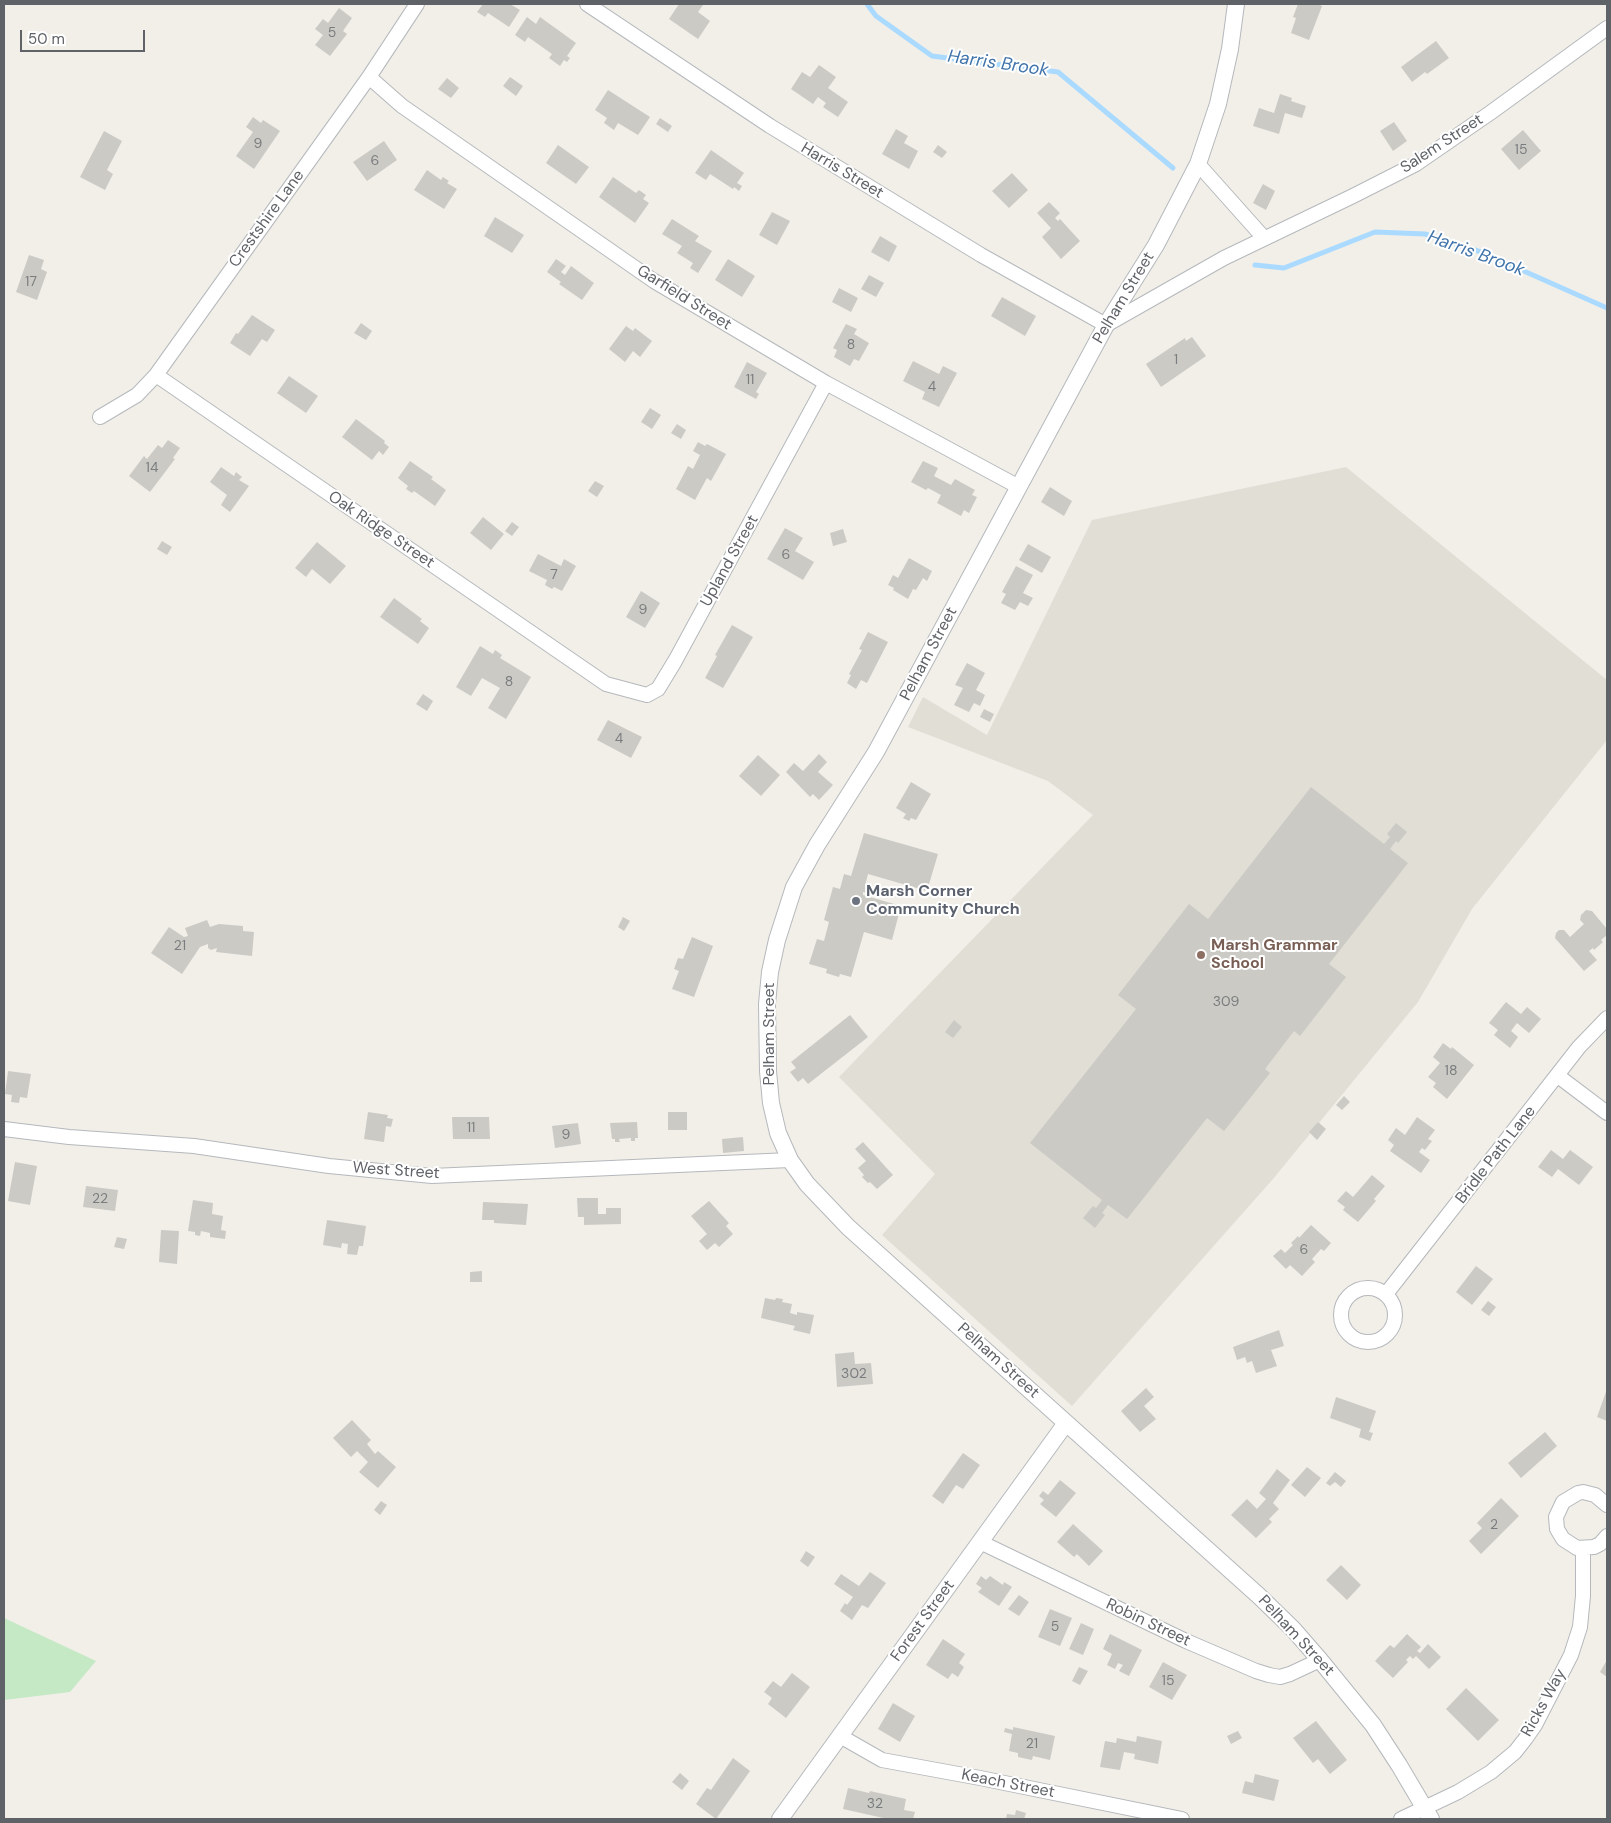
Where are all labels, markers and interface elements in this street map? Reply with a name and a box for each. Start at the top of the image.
scale bar [22,20,148,52]
house number: 5 [328,25,336,41]
text: 50 m [28,29,65,49]
water label: Harris Brook [946,46,1050,82]
street label: Salem Street [1397,110,1487,178]
house number: 9 [254,136,262,152]
street label: Harris Street [797,139,887,203]
house number: 15 [1515,142,1527,158]
house number: 6 [371,153,379,169]
street label: Crestshire Lane [225,167,309,271]
water label: Harris Brook [1424,226,1528,282]
street label: Pelham Street [1089,249,1159,347]
street label: Garfield Street [633,261,735,335]
house number: 17 [25,274,37,290]
house number: 8 [847,337,855,353]
house number: 1 [1174,352,1178,368]
house number: 11 [746,372,754,388]
house number: 4 [928,379,936,395]
house number: 14 [146,460,158,476]
street label: Oak Ridge Street [324,487,438,573]
street label: Upland Street [697,512,763,610]
house number: 6 [782,547,790,563]
house number: 7 [550,567,558,583]
house number: 9 [639,602,647,618]
street label: Pelham Street [896,604,962,704]
house number: 8 [505,674,513,690]
house number: 4 [615,731,623,747]
place label: Marsh Corner Community Church [866,882,1020,920]
marker: Marsh Corner Community Church [850,895,862,907]
place label: Marsh Grammar School [1211,936,1338,974]
house number: 21 [174,938,186,954]
marker: Marsh Grammar School [1195,949,1207,961]
street label: Pelham Street [760,982,780,1086]
house number: 309 [1213,994,1239,1010]
house number: 18 [1445,1063,1457,1079]
street label: Bridle Path Lane [1452,1102,1540,1208]
house number: 11 [467,1120,475,1136]
house number: 9 [562,1127,570,1143]
street label: West Street [352,1158,440,1184]
house number: 22 [92,1191,108,1207]
house number: 6 [1300,1242,1308,1258]
street label: Pelham Street [953,1319,1043,1403]
house number: 302 [841,1366,867,1382]
house number: 2 [1490,1517,1498,1533]
street label: Forest Street [887,1577,959,1665]
street label: Pelham Street [1254,1592,1338,1680]
street label: Robin Street [1103,1595,1193,1651]
house number: 5 [1051,1619,1059,1635]
street label: Ricks Way [1518,1666,1570,1740]
house number: 15 [1162,1673,1174,1689]
house number: 21 [1026,1736,1038,1752]
street label: Keach Street [960,1766,1056,1802]
house number: 32 [867,1796,883,1812]

